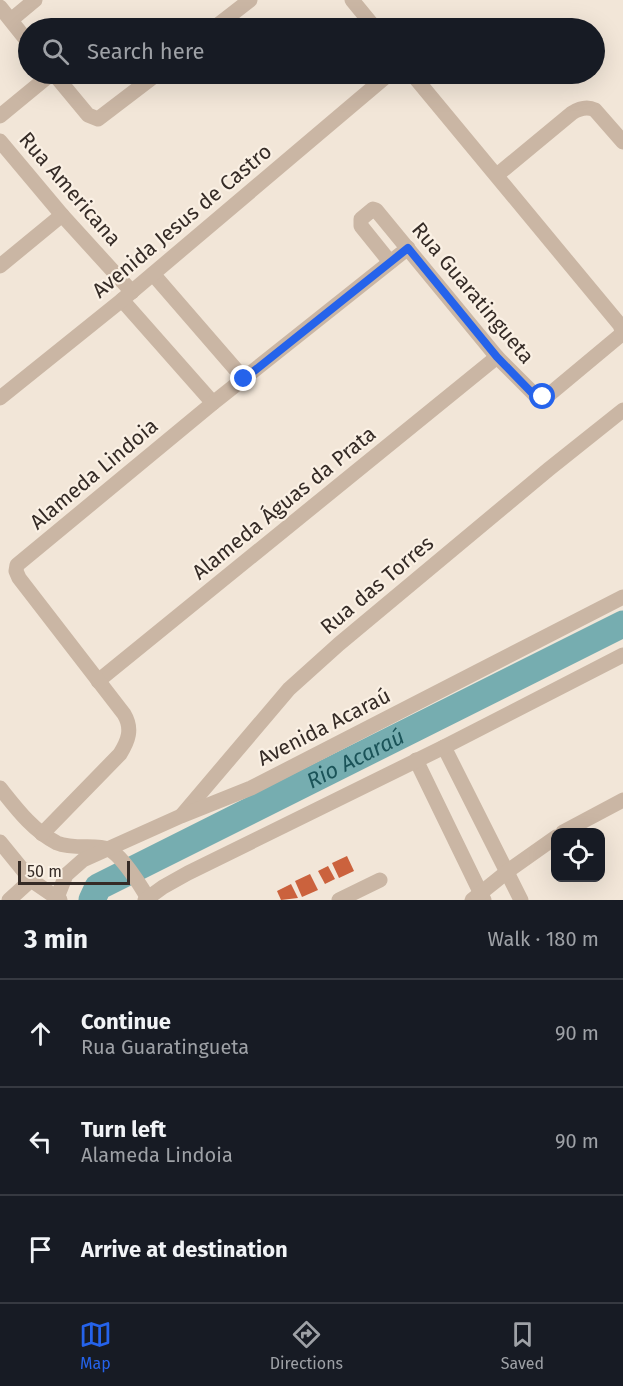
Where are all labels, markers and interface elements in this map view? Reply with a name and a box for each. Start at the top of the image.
search box [18,18,605,84]
icon: search [39,35,72,68]
text: Search here [87,38,205,65]
street label: Rua Americana [13,127,127,251]
street label: Avenida Jesus de Castro [87,138,277,304]
street label: Rua Guaratingueta [406,217,540,369]
route end [230,365,256,391]
route start [529,383,555,409]
street label: Alameda Lindoia [25,413,163,535]
street label: Alameda Águas da Prata [187,421,381,585]
street label: Rua das Torres [315,530,439,640]
street label: Avenida Acaraú [253,682,395,772]
water label: Rio Acaraú [302,722,408,794]
map controls [551,828,605,882]
button: locate [551,828,605,882]
scale bar [18,858,130,886]
text: 50 m [27,862,62,881]
text: 3 min [24,924,88,955]
text: Walk · 180 m [488,927,599,951]
text: Continue [81,1008,171,1035]
icon: ahead [24,1017,57,1050]
text: 90 m [555,1021,599,1045]
text: Rua Guaratingueta [81,1035,249,1059]
text: Turn left [81,1116,166,1143]
icon: left [24,1125,57,1158]
text: 90 m [555,1129,599,1153]
text: Alameda Lindoia [81,1143,233,1167]
icon: arrive [24,1233,57,1266]
text: Arrive at destination [81,1236,288,1263]
tab: Map [79,1318,112,1373]
tab: Directions [270,1318,343,1373]
tab: Saved [501,1318,544,1373]

